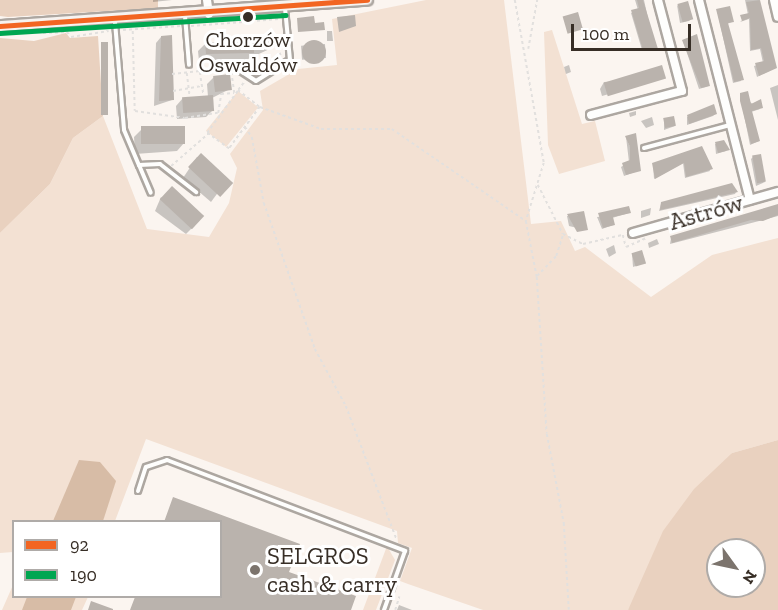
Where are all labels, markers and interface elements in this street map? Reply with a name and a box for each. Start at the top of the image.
marker: Chorzów Oswaldów [242,11,254,23]
scale bar [574,12,694,50]
text: 100 m [582,23,629,45]
place label: Chorzów Oswaldów [199,26,297,78]
street label: Astrów [666,188,746,236]
legend [12,520,222,598]
text: 92 [70,534,89,556]
north arrow [706,538,766,598]
place label: SELGROS cash & carry [267,542,397,598]
marker: SELGROS cash & carry [248,563,262,577]
text: 190 [70,564,97,586]
text: N [739,567,761,587]

